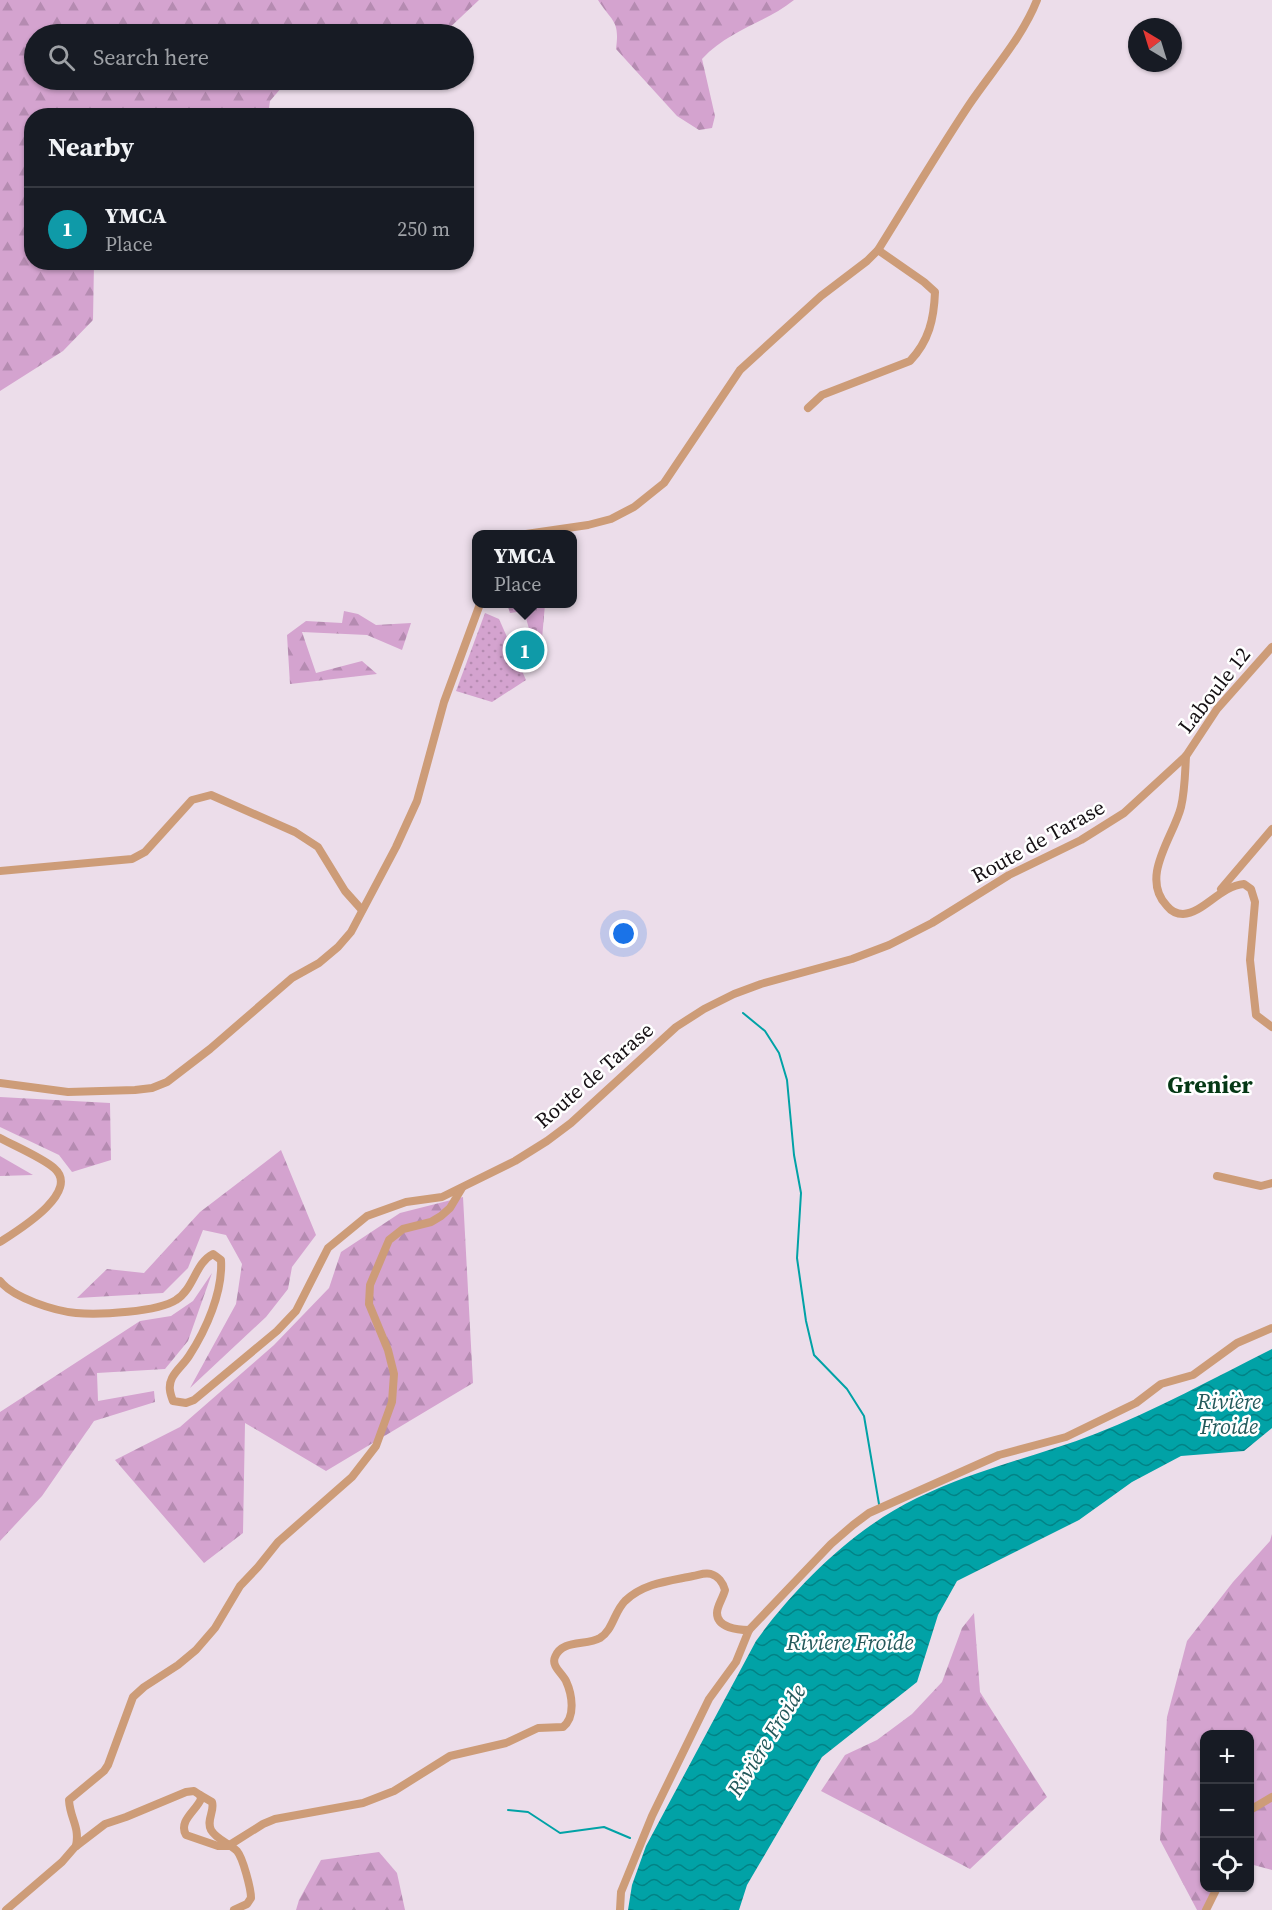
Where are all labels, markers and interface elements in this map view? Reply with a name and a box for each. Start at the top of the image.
north arrow [1128,18,1182,72]
search box [24,24,474,90]
icon: search [45,41,78,74]
text: Search here [93,42,209,72]
text: Nearby [48,129,134,165]
text: YMCA [105,200,167,230]
text: 1 [62,215,73,243]
text: 250 m [397,215,450,243]
text: Place [105,230,153,258]
popup [472,530,577,608]
text: YMCA [494,540,555,570]
text: Place [494,570,541,598]
pin: 1 [506,628,544,672]
street label: Laboule 12 [1171,641,1257,739]
street label: Route de Tarase [966,792,1110,890]
your location [609,919,638,948]
street label: Route de Tarase [529,1015,659,1135]
district label: Grenier [1167,1068,1254,1101]
water label: Rivière Froide [1196,1386,1261,1441]
water label: Riviere Froide [786,1627,913,1657]
water label: Rivière Froide [719,1678,812,1803]
map controls [1200,1730,1254,1892]
button: + [1200,1730,1254,1784]
button: − [1200,1784,1254,1838]
button: locate [1200,1838,1254,1892]

